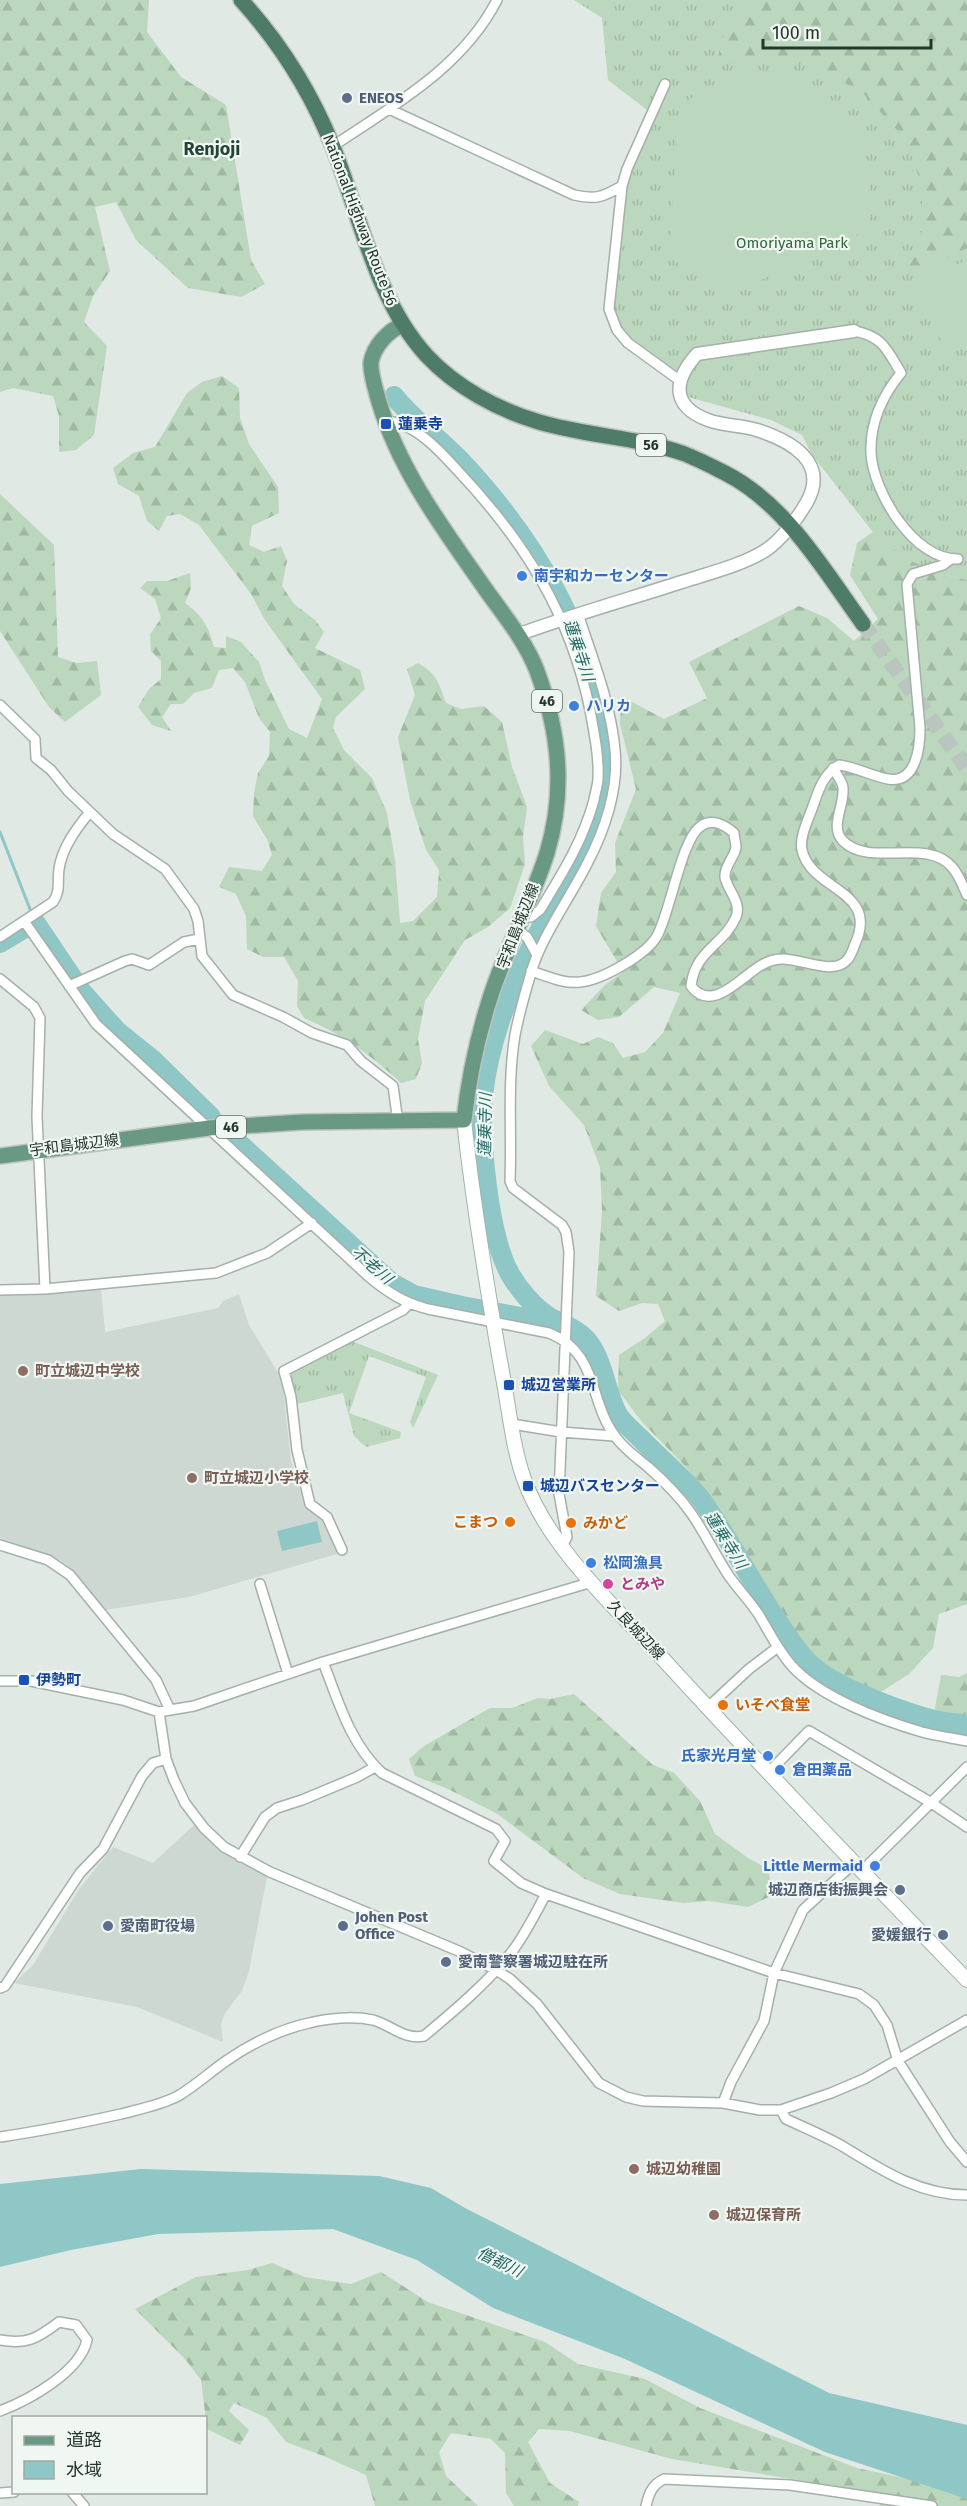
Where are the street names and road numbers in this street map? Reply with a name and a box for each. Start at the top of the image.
street label: National Highway Route 56 [319,132,401,308]
road number: 56 [636,434,666,456]
road number: 46 [532,690,562,712]
street label: 宇和島城辺線 [493,881,543,971]
road number: 46 [216,1116,246,1138]
street label: 宇和島城辺線 [28,1131,120,1159]
street label: 久良城辺線 [604,1596,668,1664]

